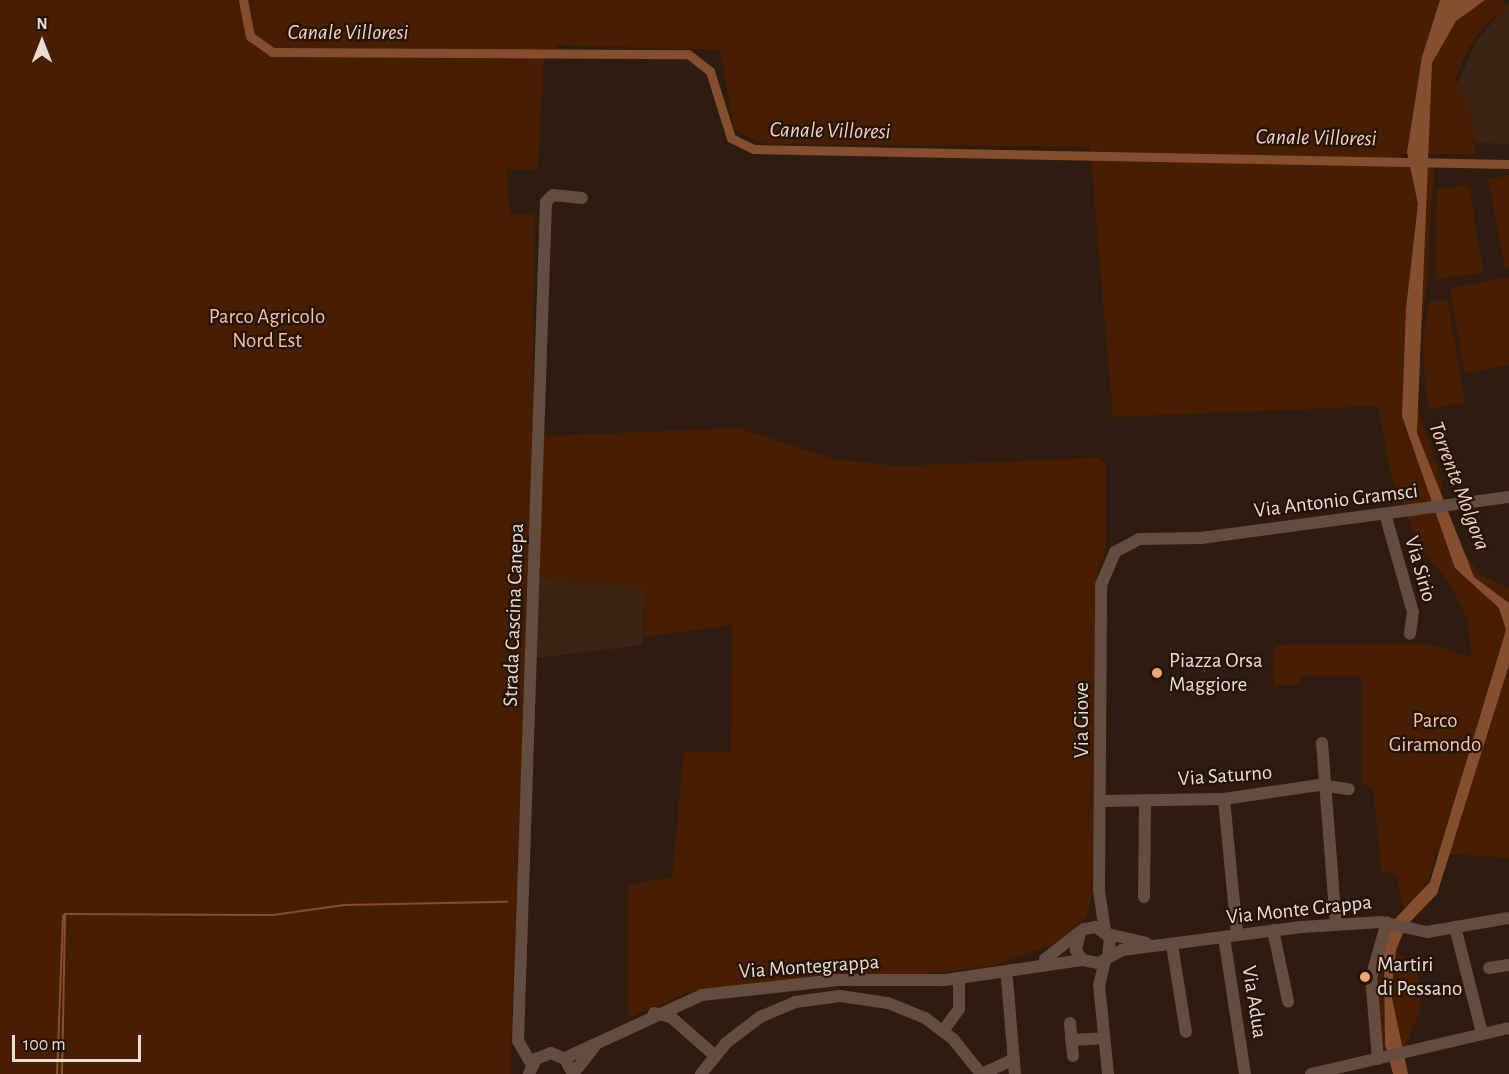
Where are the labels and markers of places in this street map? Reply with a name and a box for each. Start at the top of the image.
place label: Piazza Orsa Maggiore [1169,648,1263,698]
marker: Piazza Orsa Maggiore [1150,666,1164,680]
place label: Martiri di Pessano [1377,952,1462,1002]
marker: Martiri di Pessano [1358,970,1372,984]

